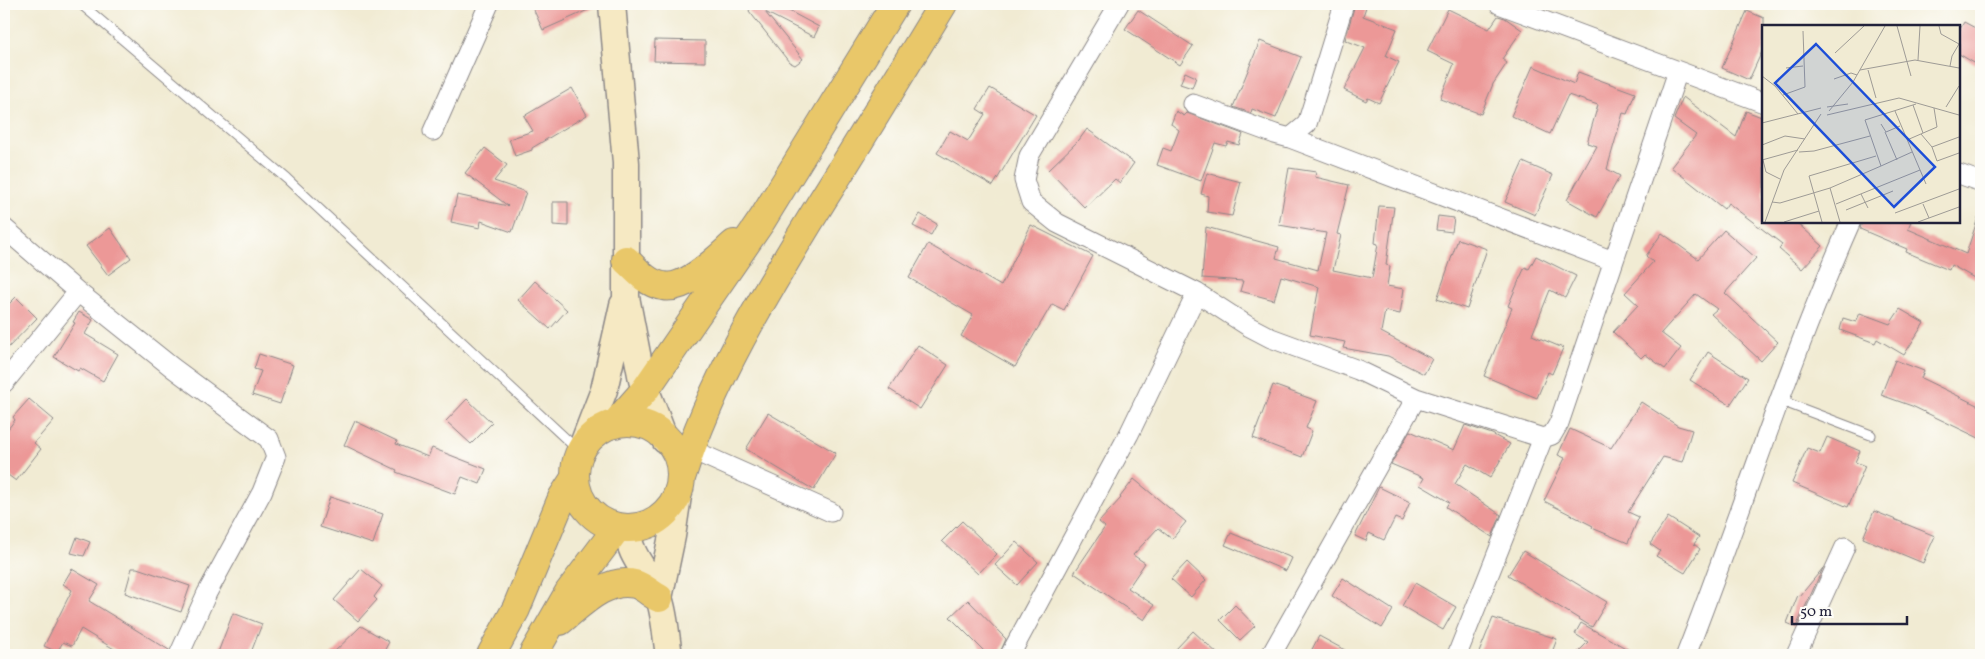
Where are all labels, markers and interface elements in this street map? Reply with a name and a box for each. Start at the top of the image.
inset map [1762,25,1960,222]
scale bar [1792,594,1908,626]
text: 50 m [1800,602,1832,623]

